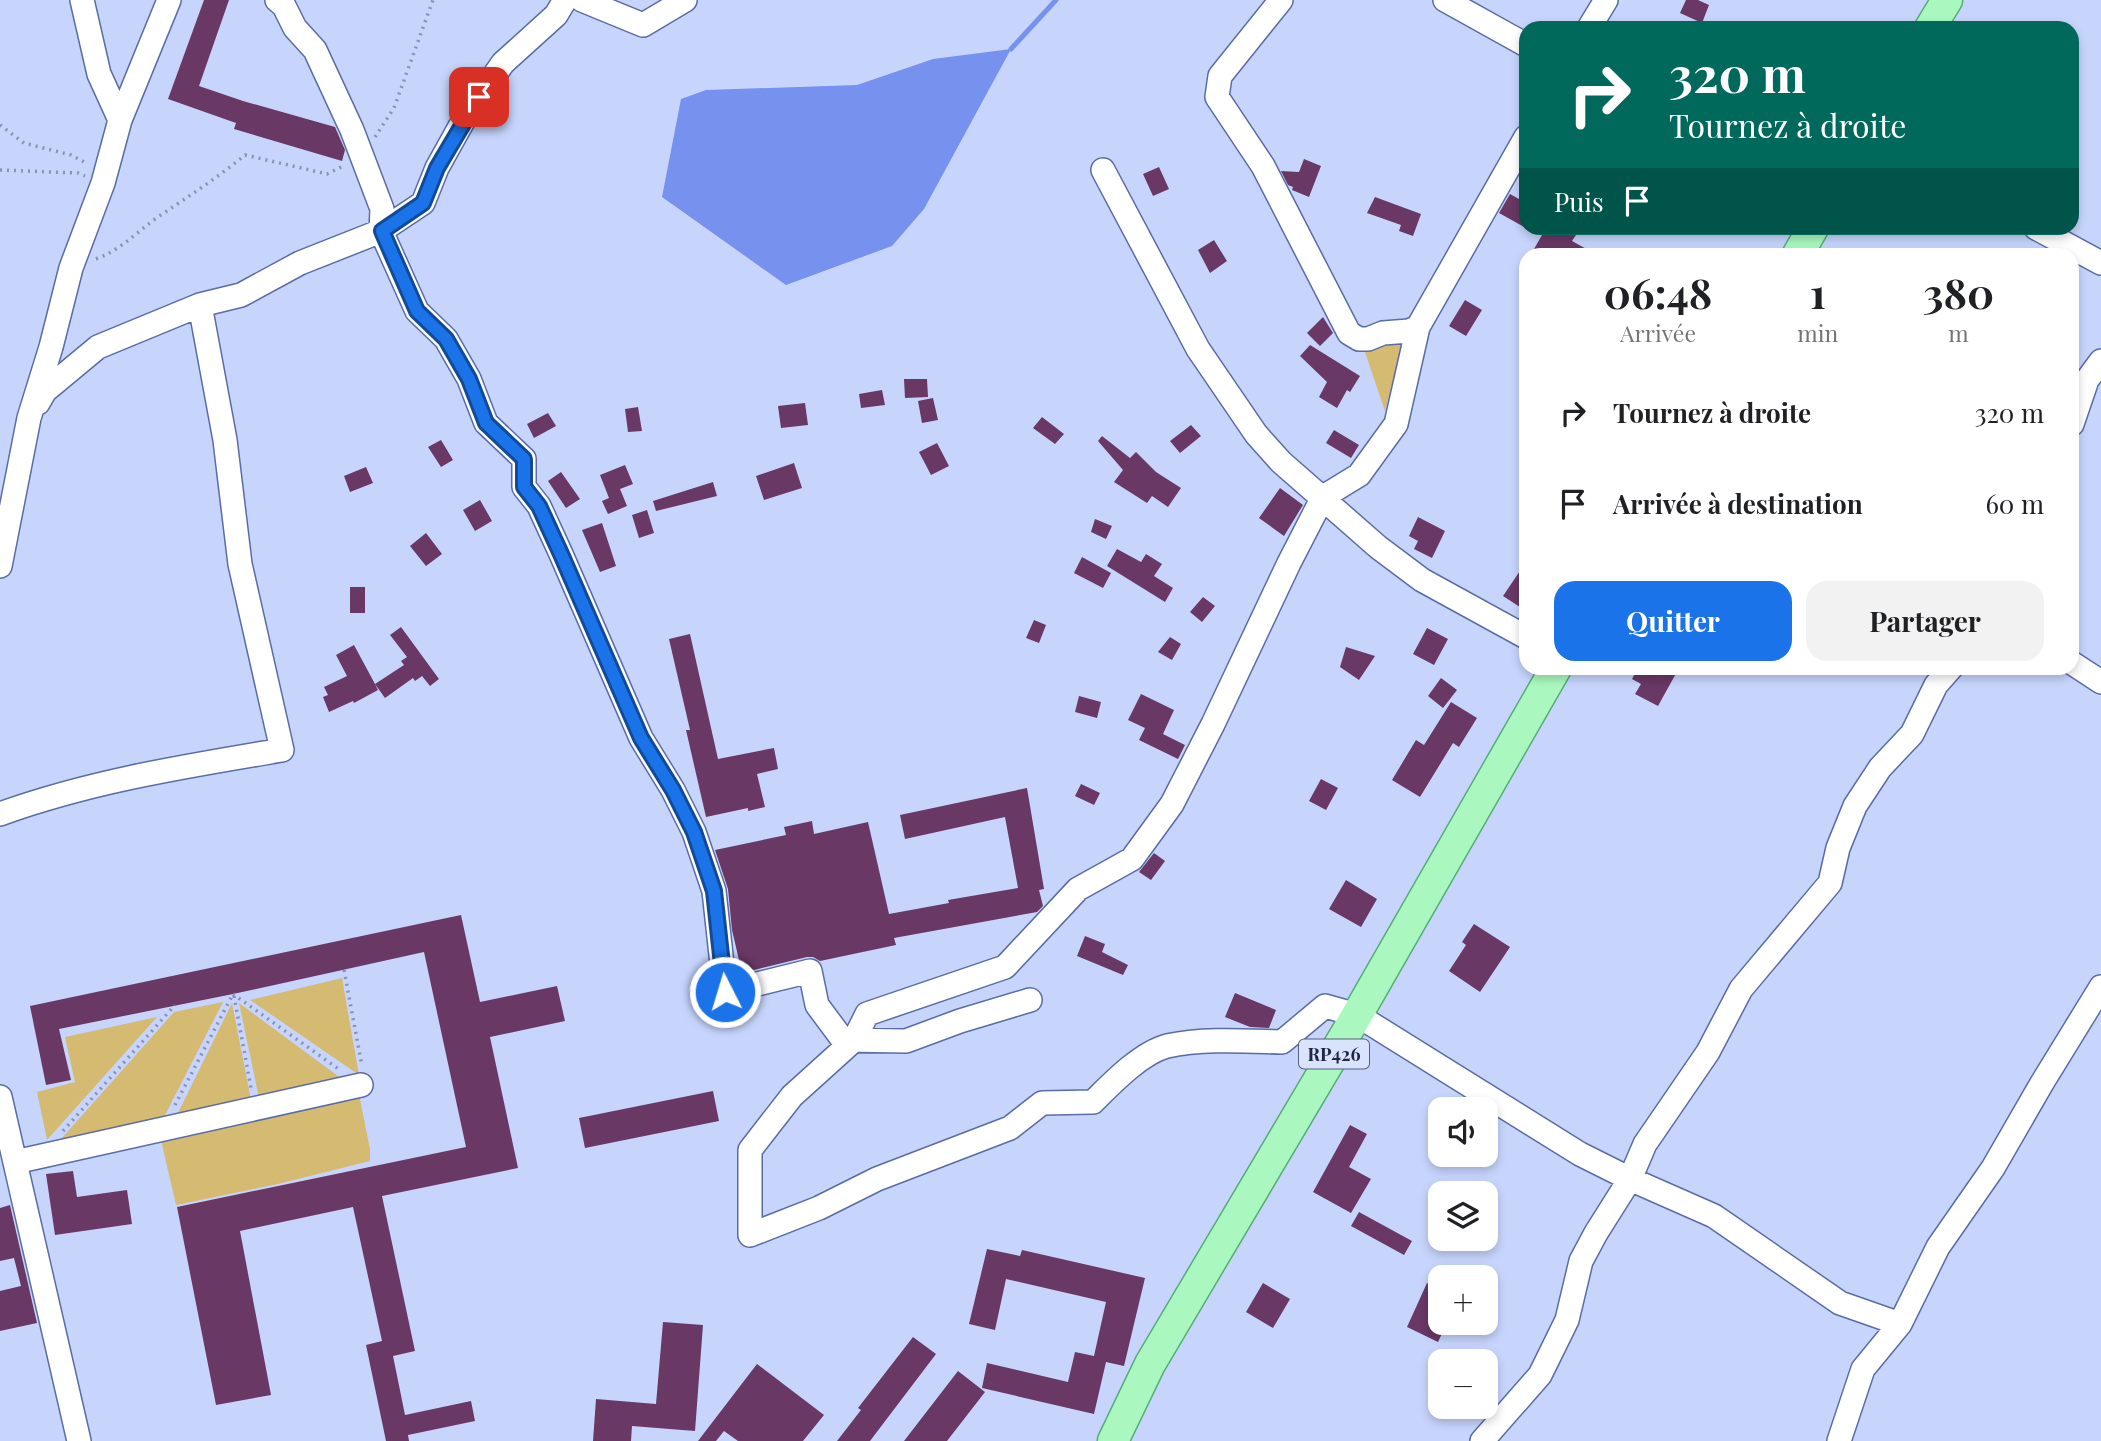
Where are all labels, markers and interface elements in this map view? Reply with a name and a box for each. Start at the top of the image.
text: 320 m [1669,40,1806,105]
icon: right [1554,49,1645,140]
pin [449,67,509,127]
icon: arrive [460,78,498,116]
text: Tournez à droite [1669,103,1907,146]
icon: arrive [1618,182,1656,220]
text: Puis [1554,184,1604,219]
text: 06:48 [1604,264,1712,320]
text: 1 [1810,264,1826,320]
text: 380 [1923,264,1994,320]
text: Arrivée [1620,317,1696,348]
text: min [1797,317,1838,348]
text: m [1948,317,1969,348]
icon: right [1554,394,1592,432]
text: Tournez à droite [1613,395,1811,430]
text: 320 m [1975,395,2044,430]
icon: arrive [1554,485,1592,523]
text: Arrivée à destination [1613,486,1863,521]
text: 60 m [1985,486,2044,521]
button: Quitter [1554,581,1792,661]
button: Partager [1806,581,2044,661]
position arrow [688,955,762,1029]
road number: RP426 [1299,1040,1369,1069]
map controls [1428,1097,1498,1419]
button: sound [1428,1097,1498,1167]
button: layers [1428,1181,1498,1251]
button: + [1428,1265,1498,1335]
button: − [1428,1349,1498,1419]

